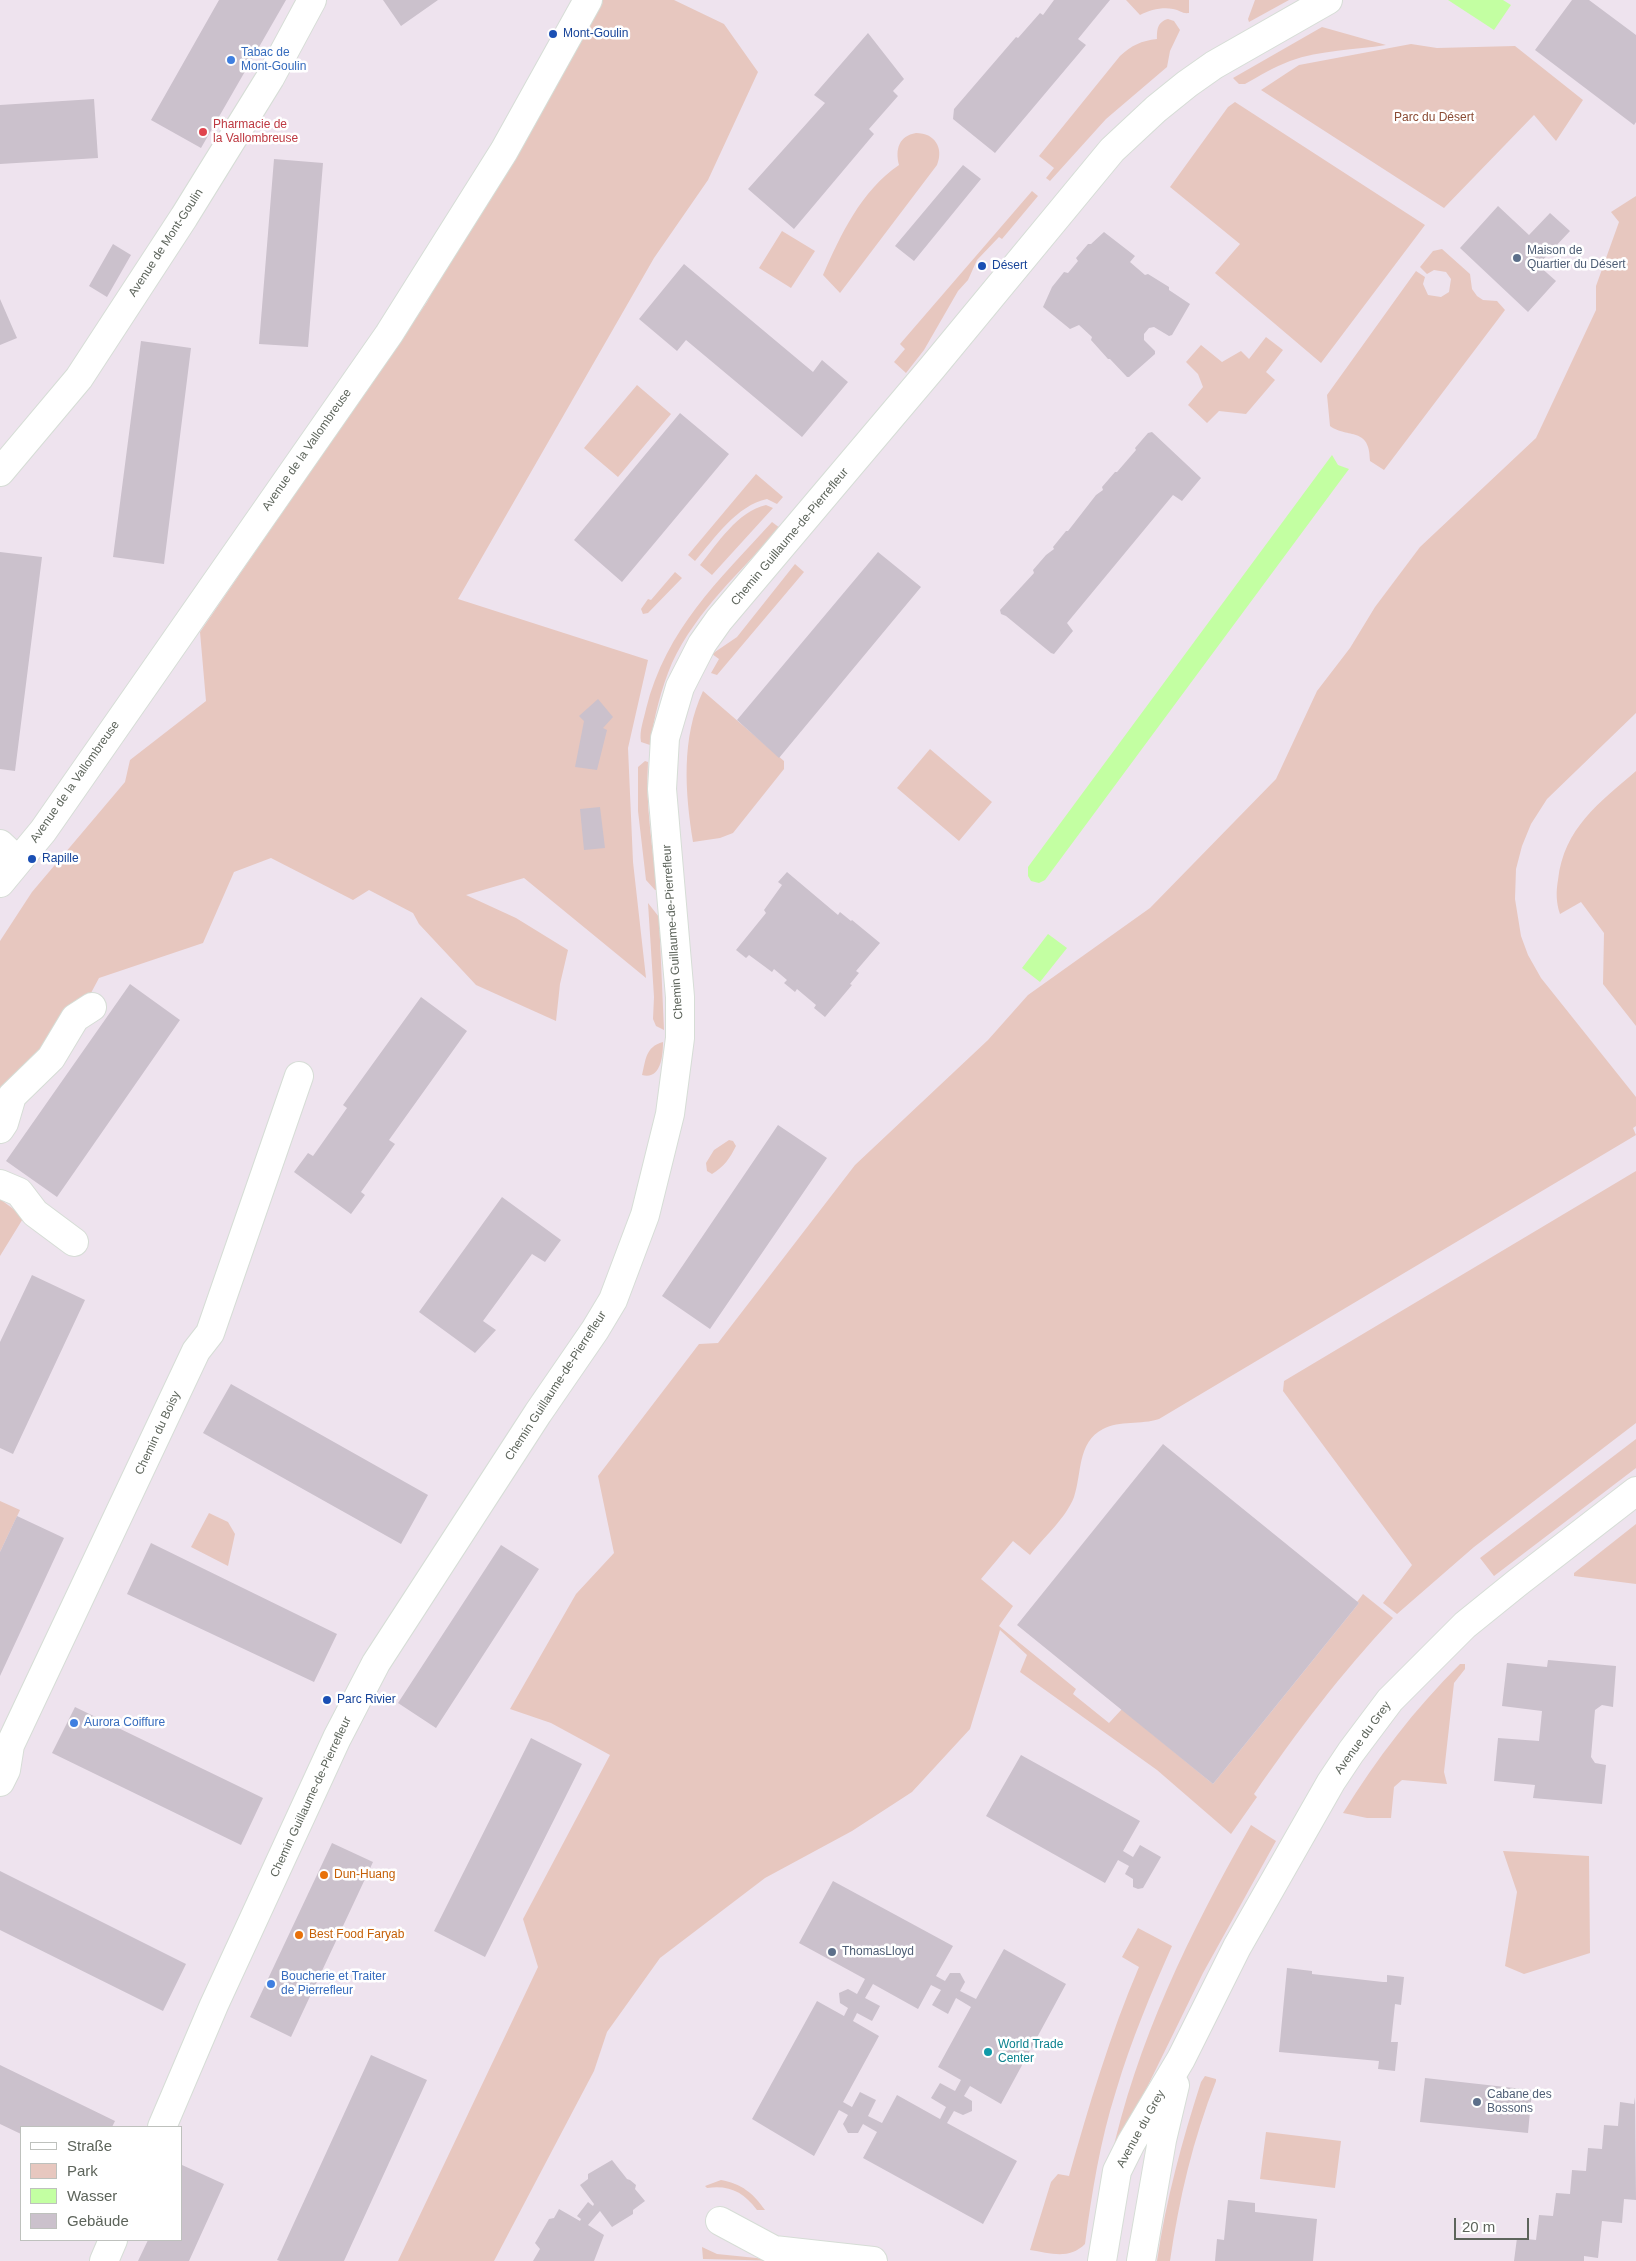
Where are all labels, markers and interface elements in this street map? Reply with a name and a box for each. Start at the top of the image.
place label: Mont-Goulin [563,27,628,41]
marker: Mont-Goulin [547,28,559,40]
place label: Tabac de Mont-Goulin [241,46,306,74]
marker: Tabac de Mont-Goulin [225,54,237,66]
park label: Parc du Désert [1394,111,1474,125]
place label: Pharmacie de la Vallombreuse [213,118,298,146]
marker: Pharmacie de la Vallombreuse [197,126,209,138]
street label: Avenue de Mont-Goulin [126,186,206,300]
place label: Maison de Quartier du Désert [1527,244,1626,272]
marker: Maison de Quartier du Désert [1511,252,1523,264]
place label: Désert [992,259,1027,273]
marker: Désert [976,260,988,272]
street label: Avenue de la Vallombreuse [259,386,355,514]
street label: Chemin Guillaume-de-Pierrefleur [728,465,852,609]
street label: Avenue de la Vallombreuse [27,718,123,846]
street label: Chemin Guillaume-de-Pierrefleur [660,844,686,1020]
place label: Rapille [42,852,79,866]
marker: Rapille [26,853,38,865]
street label: Chemin Guillaume-de-Pierrefleur [502,1309,610,1463]
street label: Chemin du Boisy [132,1389,184,1477]
place label: Parc Rivier [337,1693,396,1707]
marker: Parc Rivier [321,1694,333,1706]
street label: Avenue du Grey [1332,1699,1394,1777]
street label: Chemin Guillaume-de-Pierrefleur [267,1714,355,1880]
place label: Aurora Coiffure [84,1716,165,1730]
marker: Aurora Coiffure [68,1717,80,1729]
place label: Dun-Huang [334,1868,395,1882]
marker: Dun-Huang [318,1869,330,1881]
place label: Best Food Faryab [309,1928,404,1942]
marker: Best Food Faryab [293,1929,305,1941]
place label: ThomasLloyd [842,1945,914,1959]
marker: ThomasLloyd [826,1946,838,1958]
place label: Boucherie et Traiter de Pierrefleur [281,1970,386,1998]
marker: Boucherie et Traiter de Pierrefleur [265,1978,277,1990]
place label: World Trade Center [998,2038,1063,2066]
marker: World Trade Center [982,2046,994,2058]
street label: Avenue du Grey [1114,2088,1168,2170]
place label: Cabane des Bossons [1487,2088,1552,2116]
marker: Cabane des Bossons [1471,2096,1483,2108]
legend [20,2126,182,2241]
text: Straße [67,2137,112,2154]
text: Park [67,2162,98,2179]
text: Wasser [67,2187,117,2204]
scale bar [1456,2208,1531,2240]
text: Gebäude [67,2212,129,2229]
text: 20 m [1462,2218,1495,2235]

